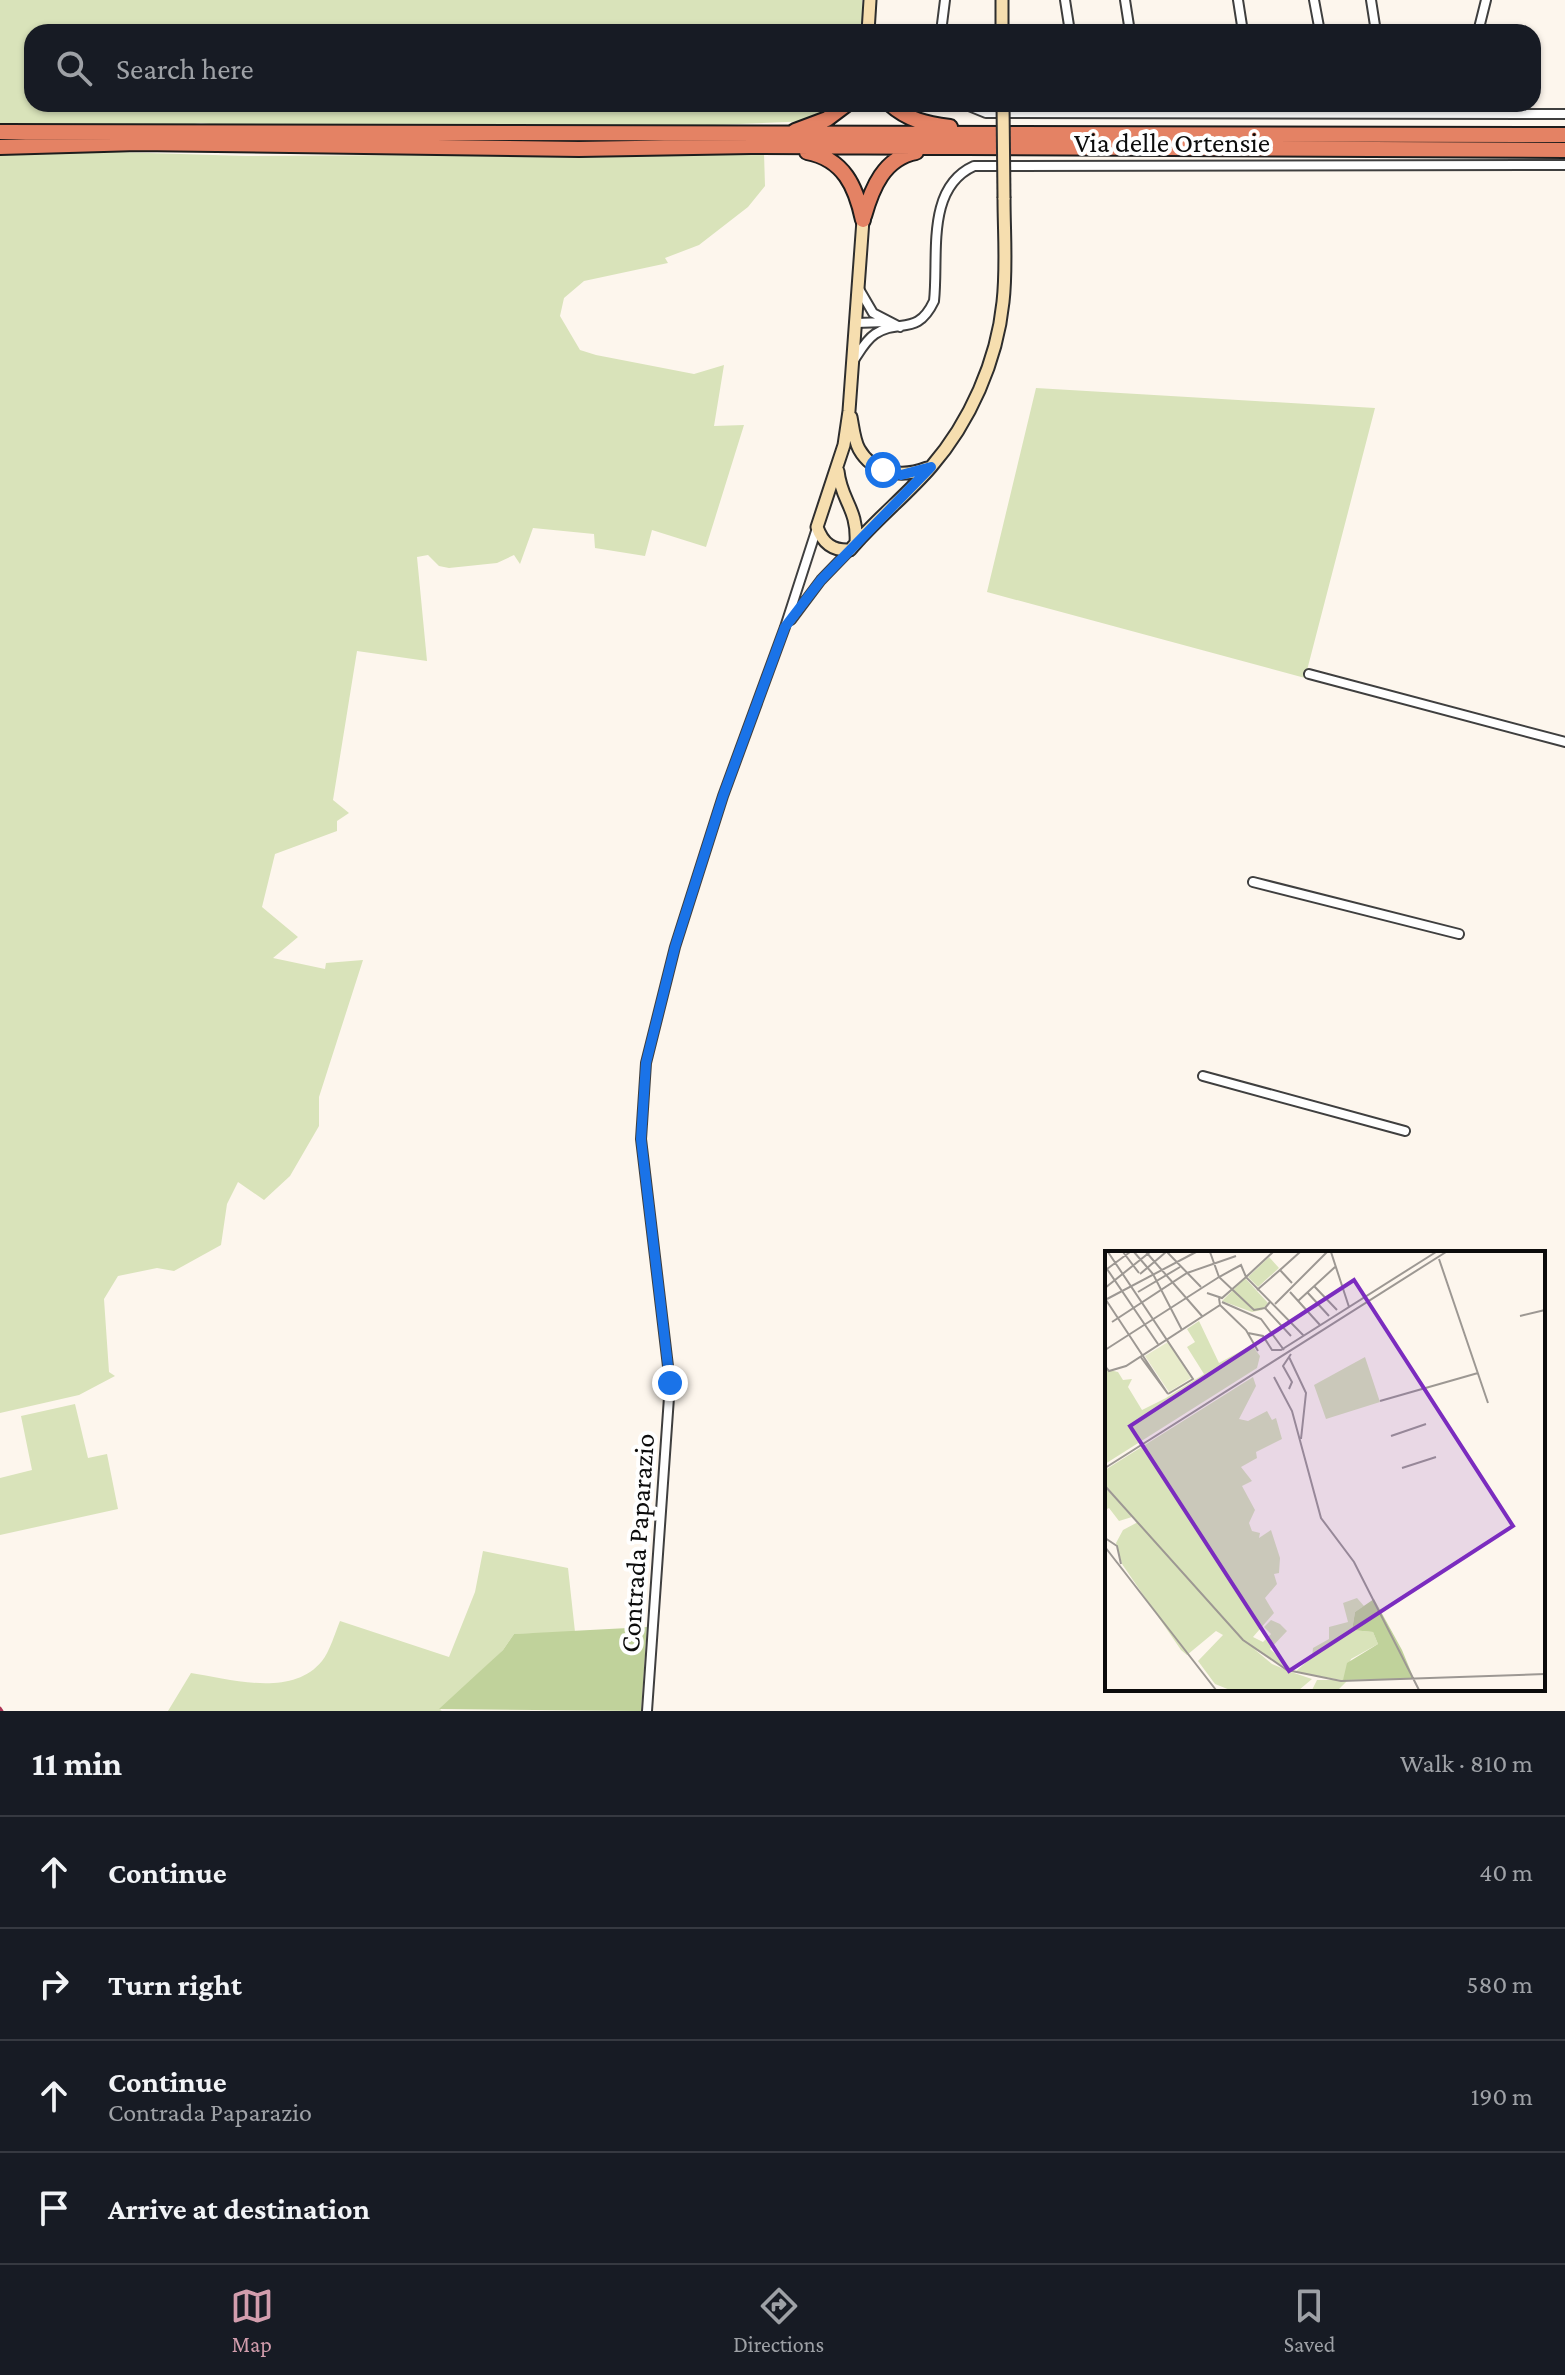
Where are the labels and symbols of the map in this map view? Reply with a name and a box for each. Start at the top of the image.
street label: Via delle Ortensie [1074,127,1270,158]
route start [865,452,901,488]
inset map [1105,1251,1545,1691]
route end [652,1365,688,1401]
street label: Contrada Paparazio [614,1432,660,1654]

